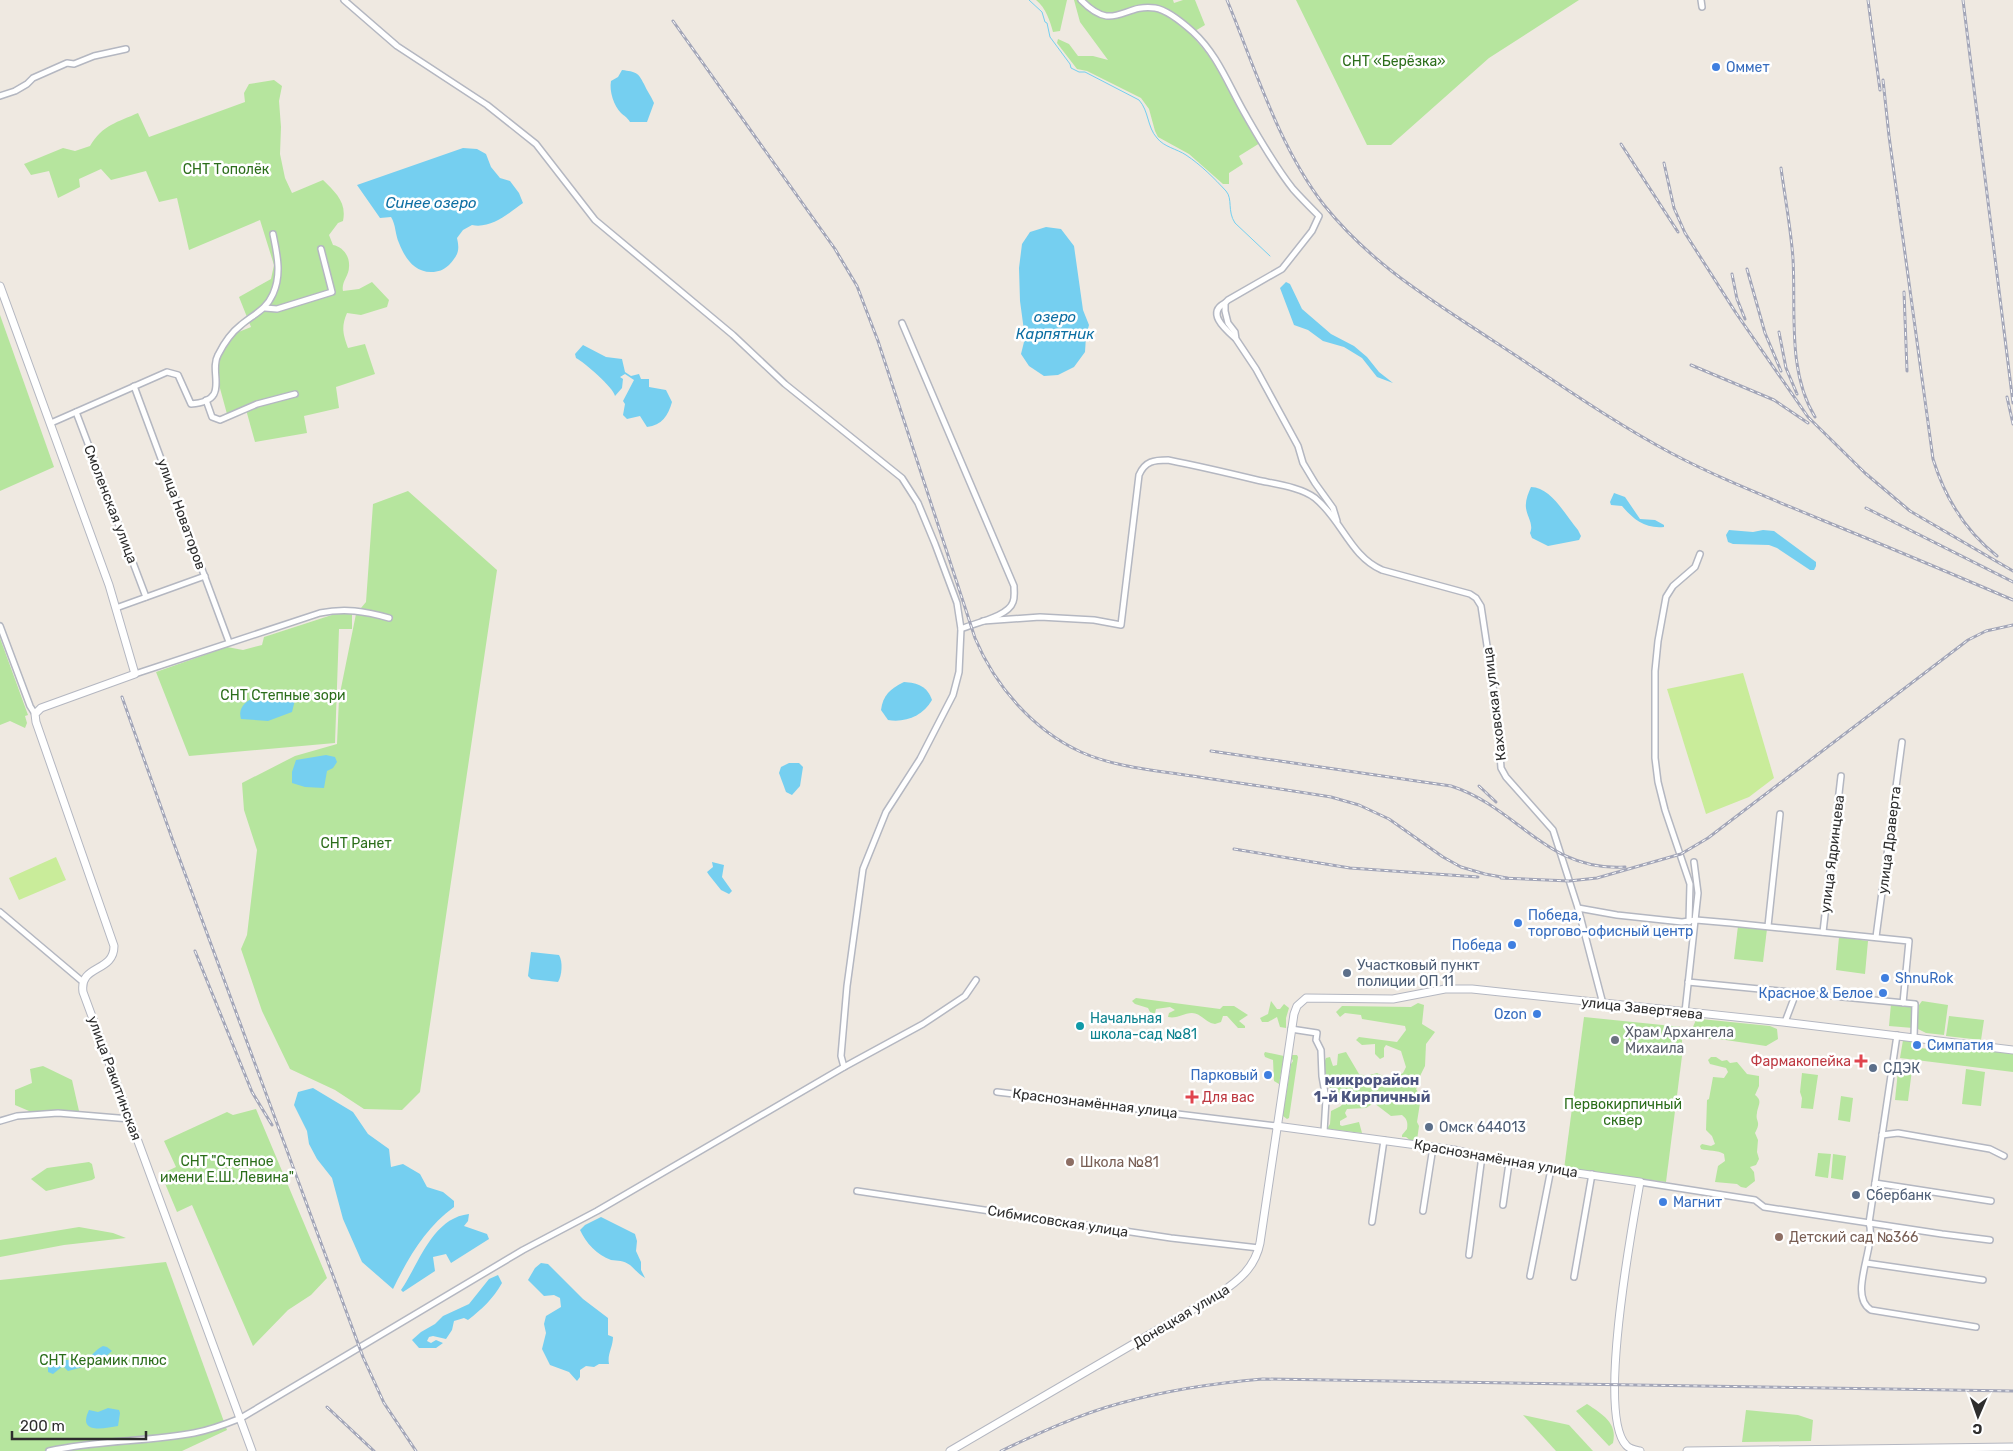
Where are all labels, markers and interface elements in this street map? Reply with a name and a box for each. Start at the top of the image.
park label: СНТ «Берёзка» [1342,53,1446,70]
place label: Оммет [1726,59,1770,76]
marker: Оммет [1710,61,1722,73]
park label: СНТ Тополёк [183,161,270,178]
water label: Синее озеро [385,194,477,212]
water label: озеро Карпятник [1016,308,1095,343]
street label: Смоленская улица [80,443,141,566]
street label: улица Новаторов [154,456,210,572]
street label: Каховская улица [1479,646,1510,762]
park label: СНТ Степные зори [220,687,346,704]
street label: улица Драверта [1874,785,1905,895]
street label: улица Ядринцева [1817,794,1848,914]
park label: СНТ Ранет [320,835,392,852]
place label: Победа, торгово-офисный центр [1528,907,1693,940]
marker: Победа, торгово-офисный центр [1512,917,1524,929]
place label: Победа [1452,937,1502,954]
marker: Победа [1506,939,1518,951]
place label: Участковый пункт полиции ОП 11 [1357,957,1480,990]
marker: Участковый пункт полиции ОП 11 [1341,967,1353,979]
place label: ShnuRok [1895,970,1954,987]
marker: ShnuRok [1879,972,1891,984]
place label: Красное & Белое [1759,985,1873,1002]
marker: Красное & Белое [1877,987,1889,999]
street label: улица Завертяева [1580,994,1704,1023]
place label: Ozon [1494,1006,1527,1023]
marker: Ozon [1531,1008,1543,1020]
place label: Начальная школа-сад №81 [1090,1010,1197,1043]
street label: улица Ракитинская [84,1014,145,1143]
marker: Начальная школа-сад №81 [1074,1020,1086,1032]
place label: Храм Архангела Михаила [1625,1024,1734,1057]
marker: Храм Архангела Михаила [1609,1034,1621,1046]
place label: Симпатия [1927,1037,1994,1054]
marker: Симпатия [1911,1039,1923,1051]
place label: Фармакопейка [1751,1053,1851,1070]
marker: Фармакопейка [1855,1055,1867,1067]
place label: СДЭК [1883,1060,1920,1077]
marker: СДЭК [1867,1062,1879,1074]
place label: Парковый [1190,1067,1258,1084]
marker: Парковый [1262,1069,1274,1081]
district label: микрорайон 1-й Кирпичный [1314,1071,1430,1106]
street label: Краснознамённая улица [1011,1085,1178,1122]
place label: Для вас [1202,1089,1255,1106]
marker: Для вас [1186,1091,1198,1103]
park label: Первокирпичный сквер [1564,1096,1682,1129]
place label: Омск 644013 [1439,1119,1526,1136]
marker: Омск 644013 [1423,1121,1435,1133]
street label: Краснознамённая улица [1413,1136,1579,1181]
park label: СНТ "Степное имени Е.Ш. Левина" [160,1153,294,1186]
place label: Школа №81 [1080,1154,1159,1171]
marker: Школа №81 [1064,1156,1076,1168]
place label: Сбербанк [1866,1187,1932,1204]
marker: Сбербанк [1850,1189,1862,1201]
place label: Магнит [1673,1194,1722,1211]
marker: Магнит [1657,1196,1669,1208]
street label: Сибмисовская улица [986,1202,1129,1241]
place label: Детский сад №366 [1789,1229,1918,1246]
marker: Детский сад №366 [1773,1231,1785,1243]
street label: Донецкая улица [1130,1281,1233,1352]
park label: СНТ Керамик плюс [39,1352,167,1369]
north arrow [1953,1391,2003,1441]
scale bar [12,1408,146,1440]
text: 200 m [20,1417,65,1435]
text: С [1972,1420,1983,1437]

